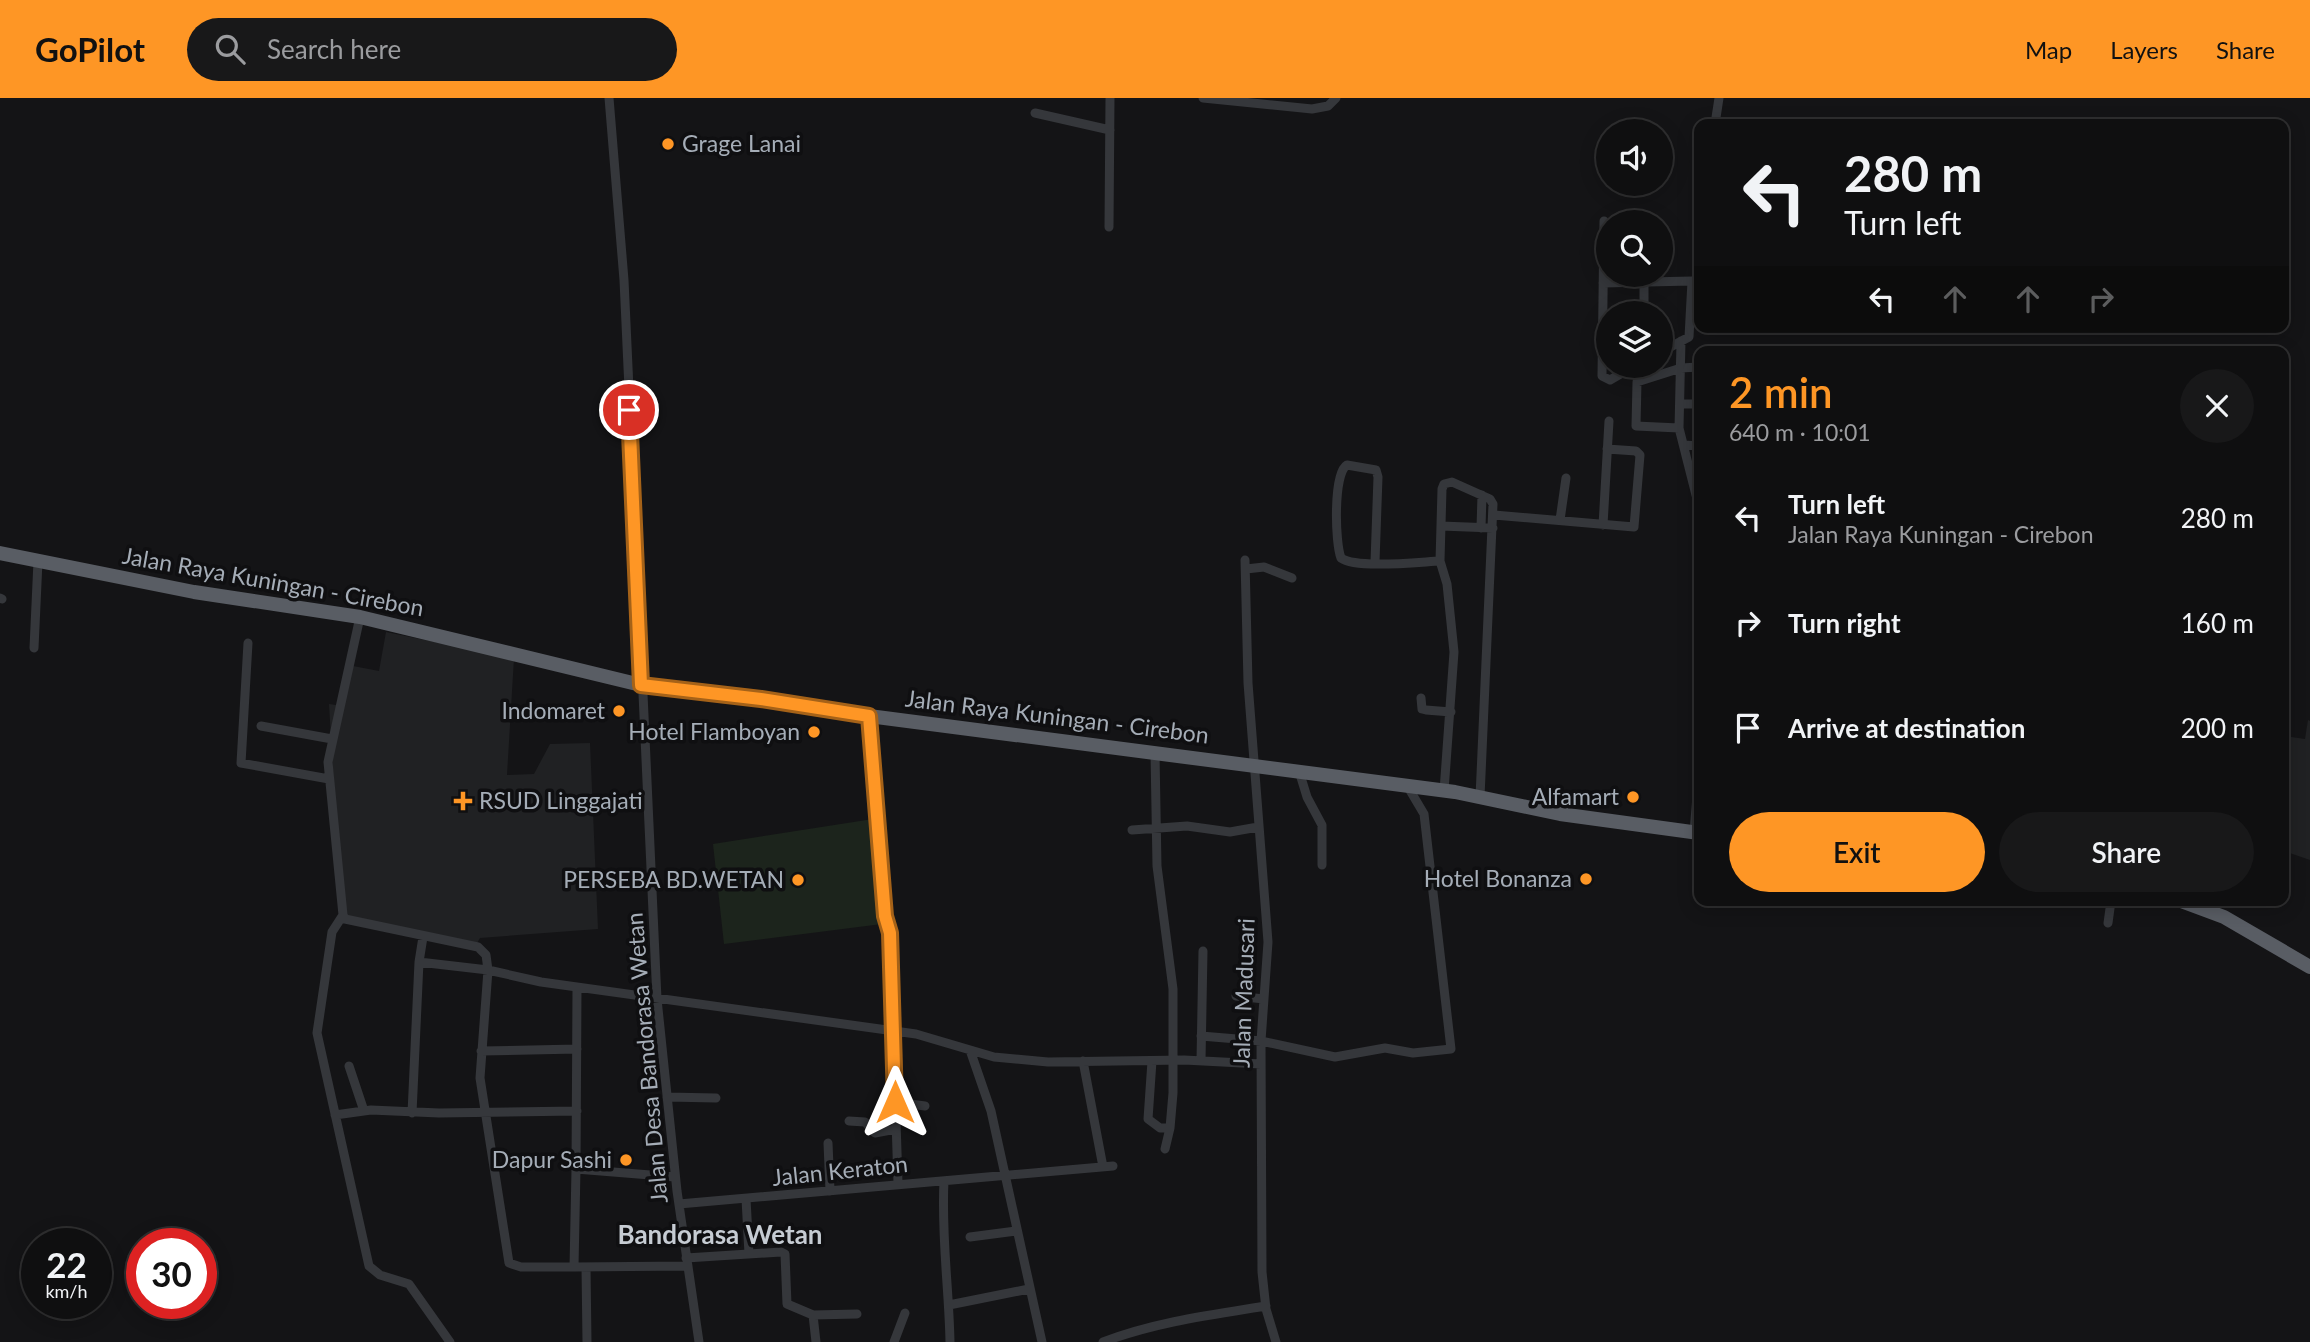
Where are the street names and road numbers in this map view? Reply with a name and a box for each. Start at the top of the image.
street label: Jalan Raya Kuningan - Cirebon [120,541,426,621]
street label: Jalan Raya Kuningan - Cirebon [904,683,1210,749]
street label: Jalan Desa Bandorasa Wetan [619,912,673,1205]
street label: Jalan Madusari [1226,918,1260,1068]
street label: Jalan Keraton [771,1149,909,1191]

